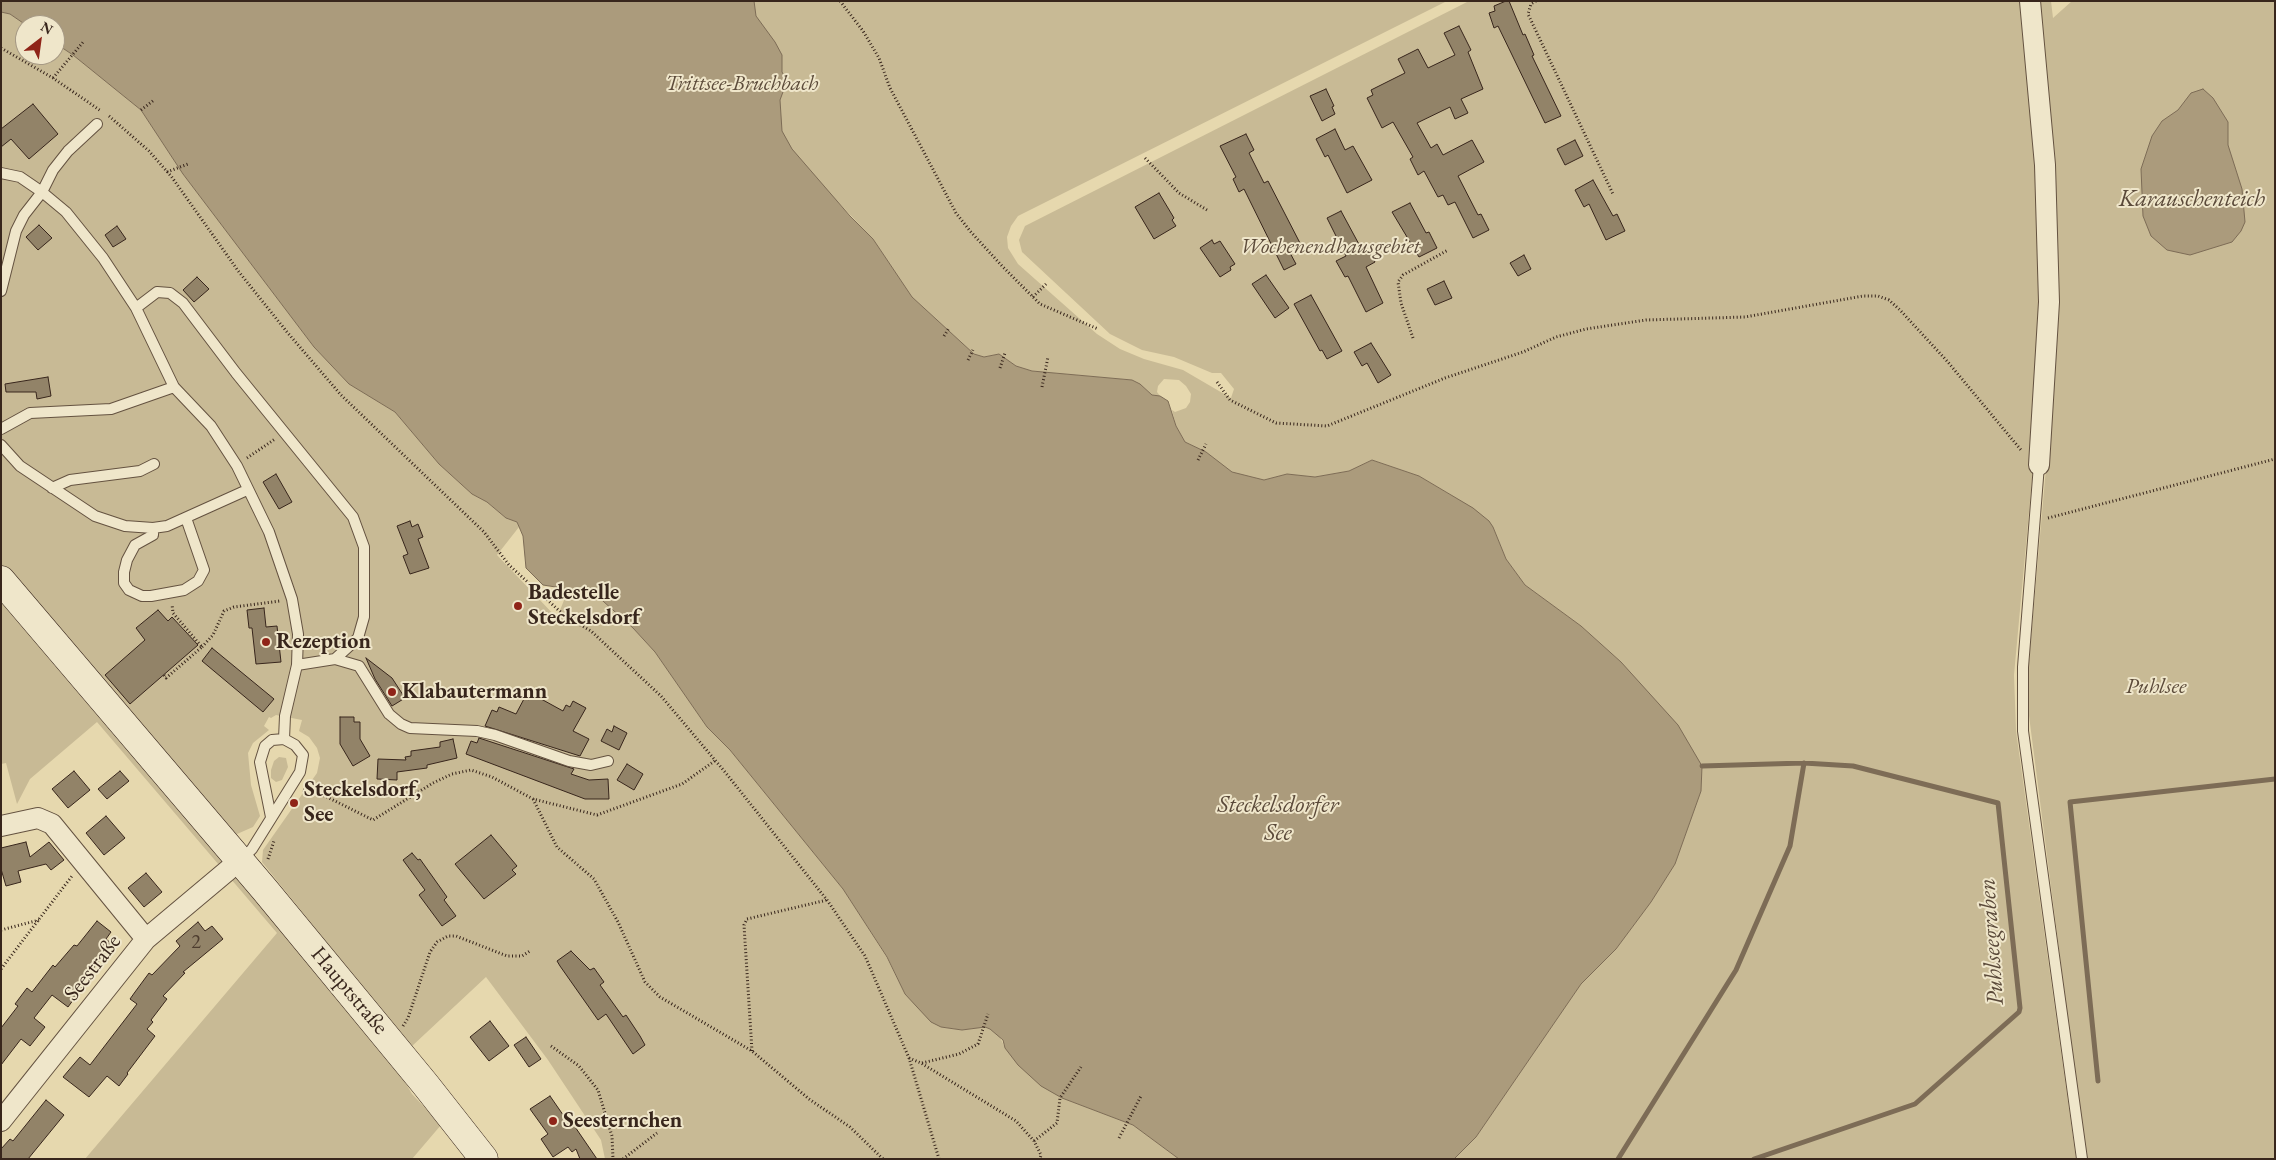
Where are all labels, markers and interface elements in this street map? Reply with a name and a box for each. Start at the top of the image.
north arrow [15,15,65,65]
text: N [38,17,56,38]
park label: Trittsee-Bruchbach [665,71,819,97]
water label: Karauschenteich [2119,185,2265,213]
park label: Wochenendhausgebiet [1240,234,1420,260]
place label: Badestelle Steckelsdorf [528,580,640,632]
marker: Badestelle Steckelsdorf [512,600,524,612]
place label: Rezeption [276,629,371,655]
marker: Rezeption [260,636,272,648]
park label: Puhlsee [2126,674,2186,700]
place label: Klabautermann [402,679,547,705]
marker: Klabautermann [386,686,398,698]
place label: Steckelsdorf, See [304,777,421,828]
water label: Steckelsdorfer See [1217,791,1339,847]
marker: Steckelsdorf, See [288,797,300,809]
water label: Puhlseegraben [1973,877,2011,1007]
street label: Seestraße [59,930,127,1006]
house number: 2 [191,931,201,955]
street label: Hauptstraße [305,942,393,1040]
place label: Seesternchen [563,1108,682,1134]
marker: Seesternchen [547,1115,559,1127]

